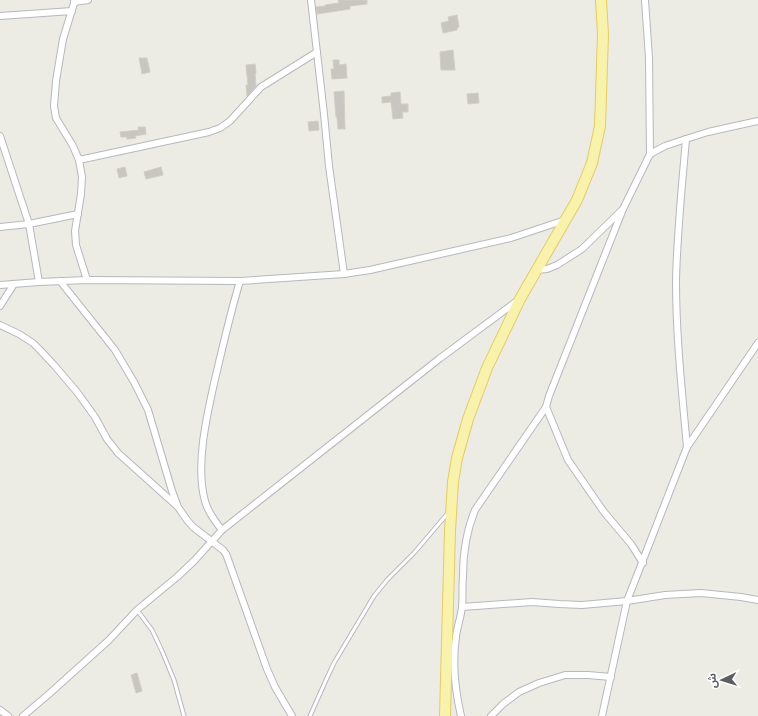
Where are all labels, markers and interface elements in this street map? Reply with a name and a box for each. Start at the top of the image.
north arrow [702,660,742,700]
text: ش [704,673,721,689]

